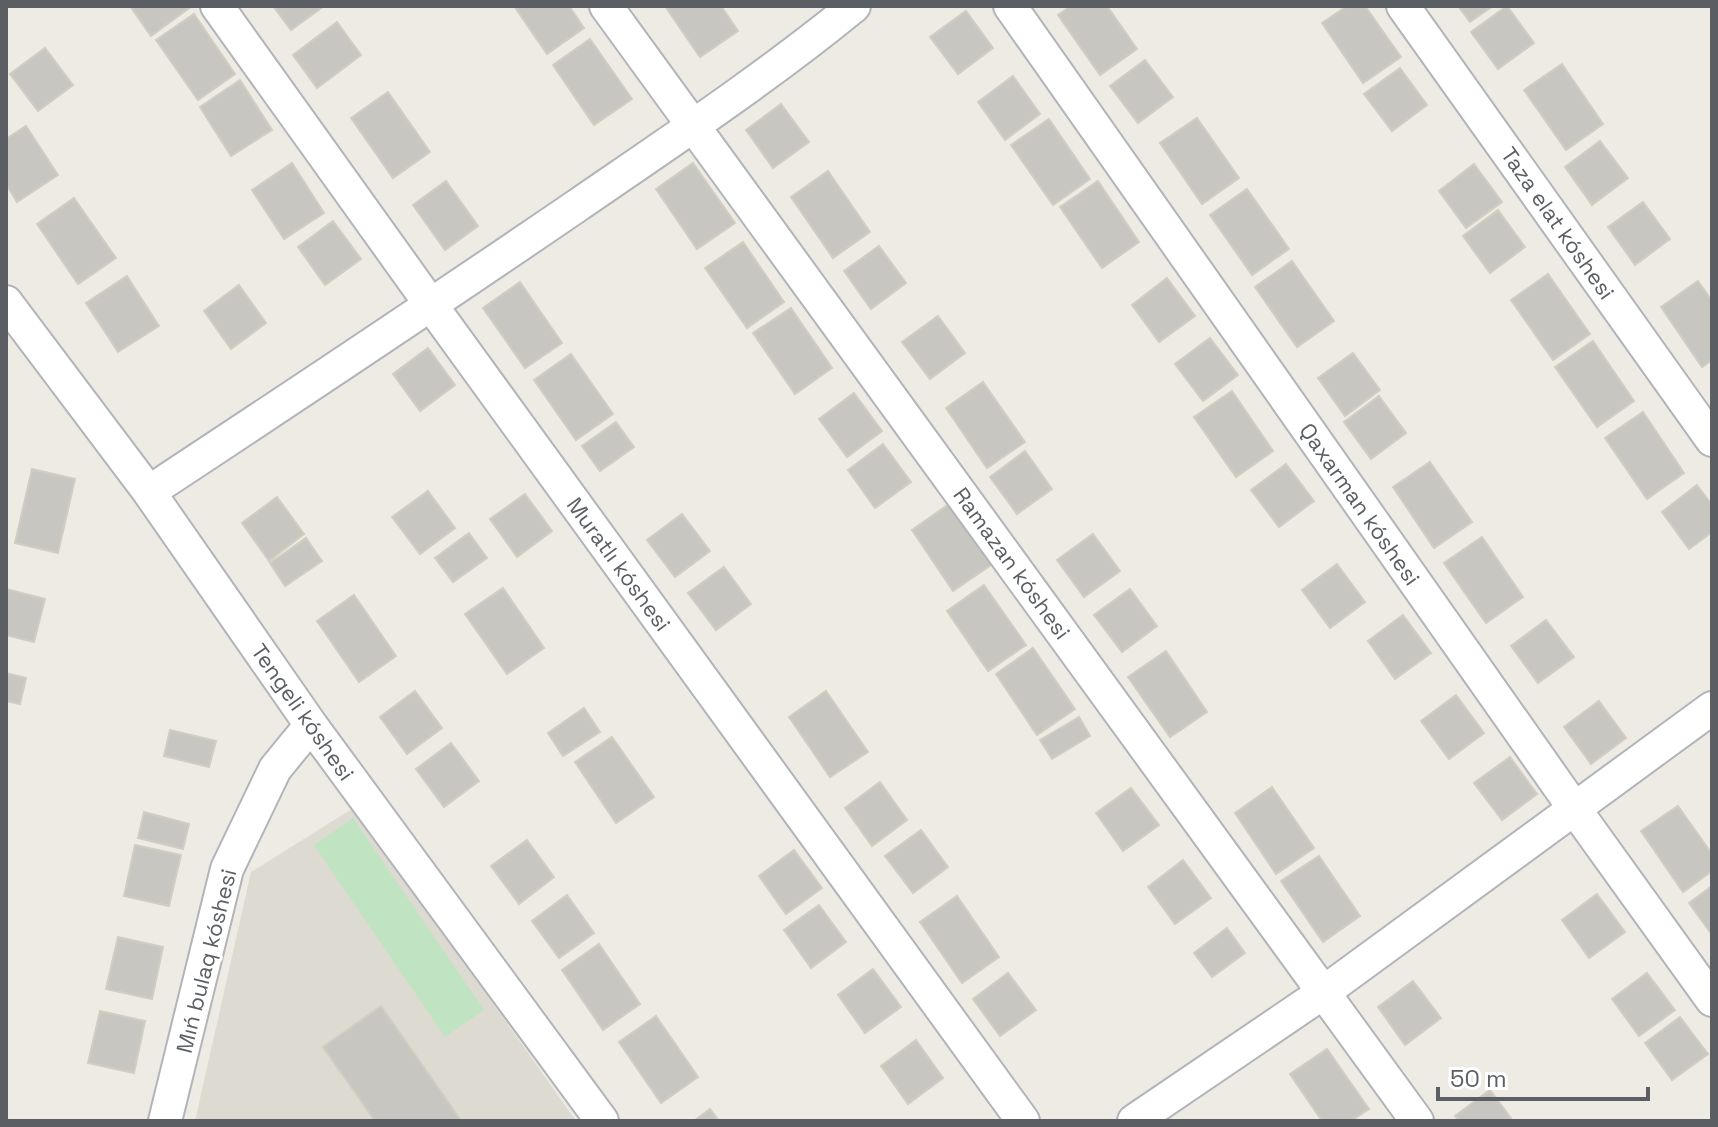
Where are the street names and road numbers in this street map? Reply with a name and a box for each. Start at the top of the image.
street label: Taza elat kóshesi [1495,141,1621,305]
street label: Qaxarman kóshesi [1294,417,1426,591]
street label: Ramazan kóshesi [947,481,1077,645]
street label: Muratlı kóshesi [561,492,677,636]
street label: Tengeli kóshesi [245,638,361,786]
street label: Mıń bulaq kóshesi [170,866,242,1056]

